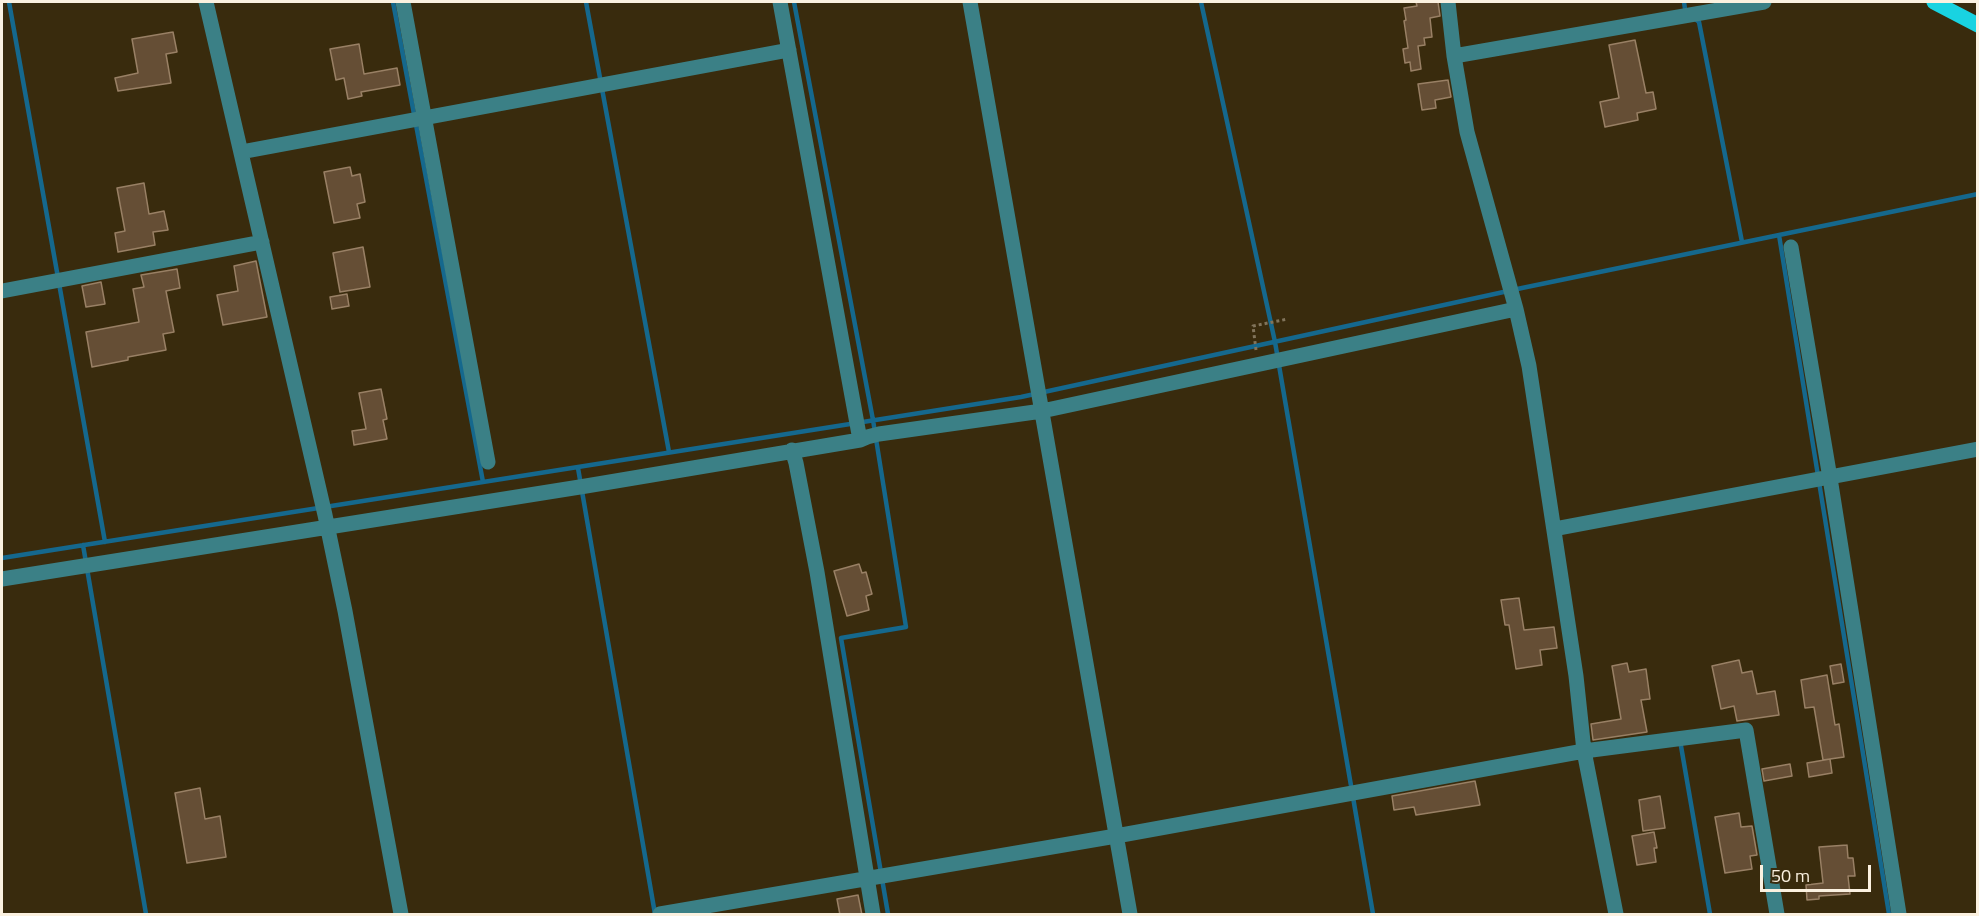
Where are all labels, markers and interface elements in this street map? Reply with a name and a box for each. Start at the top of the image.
scale bar [1763,853,1874,891]
text: 50 m [1771,862,1810,889]

